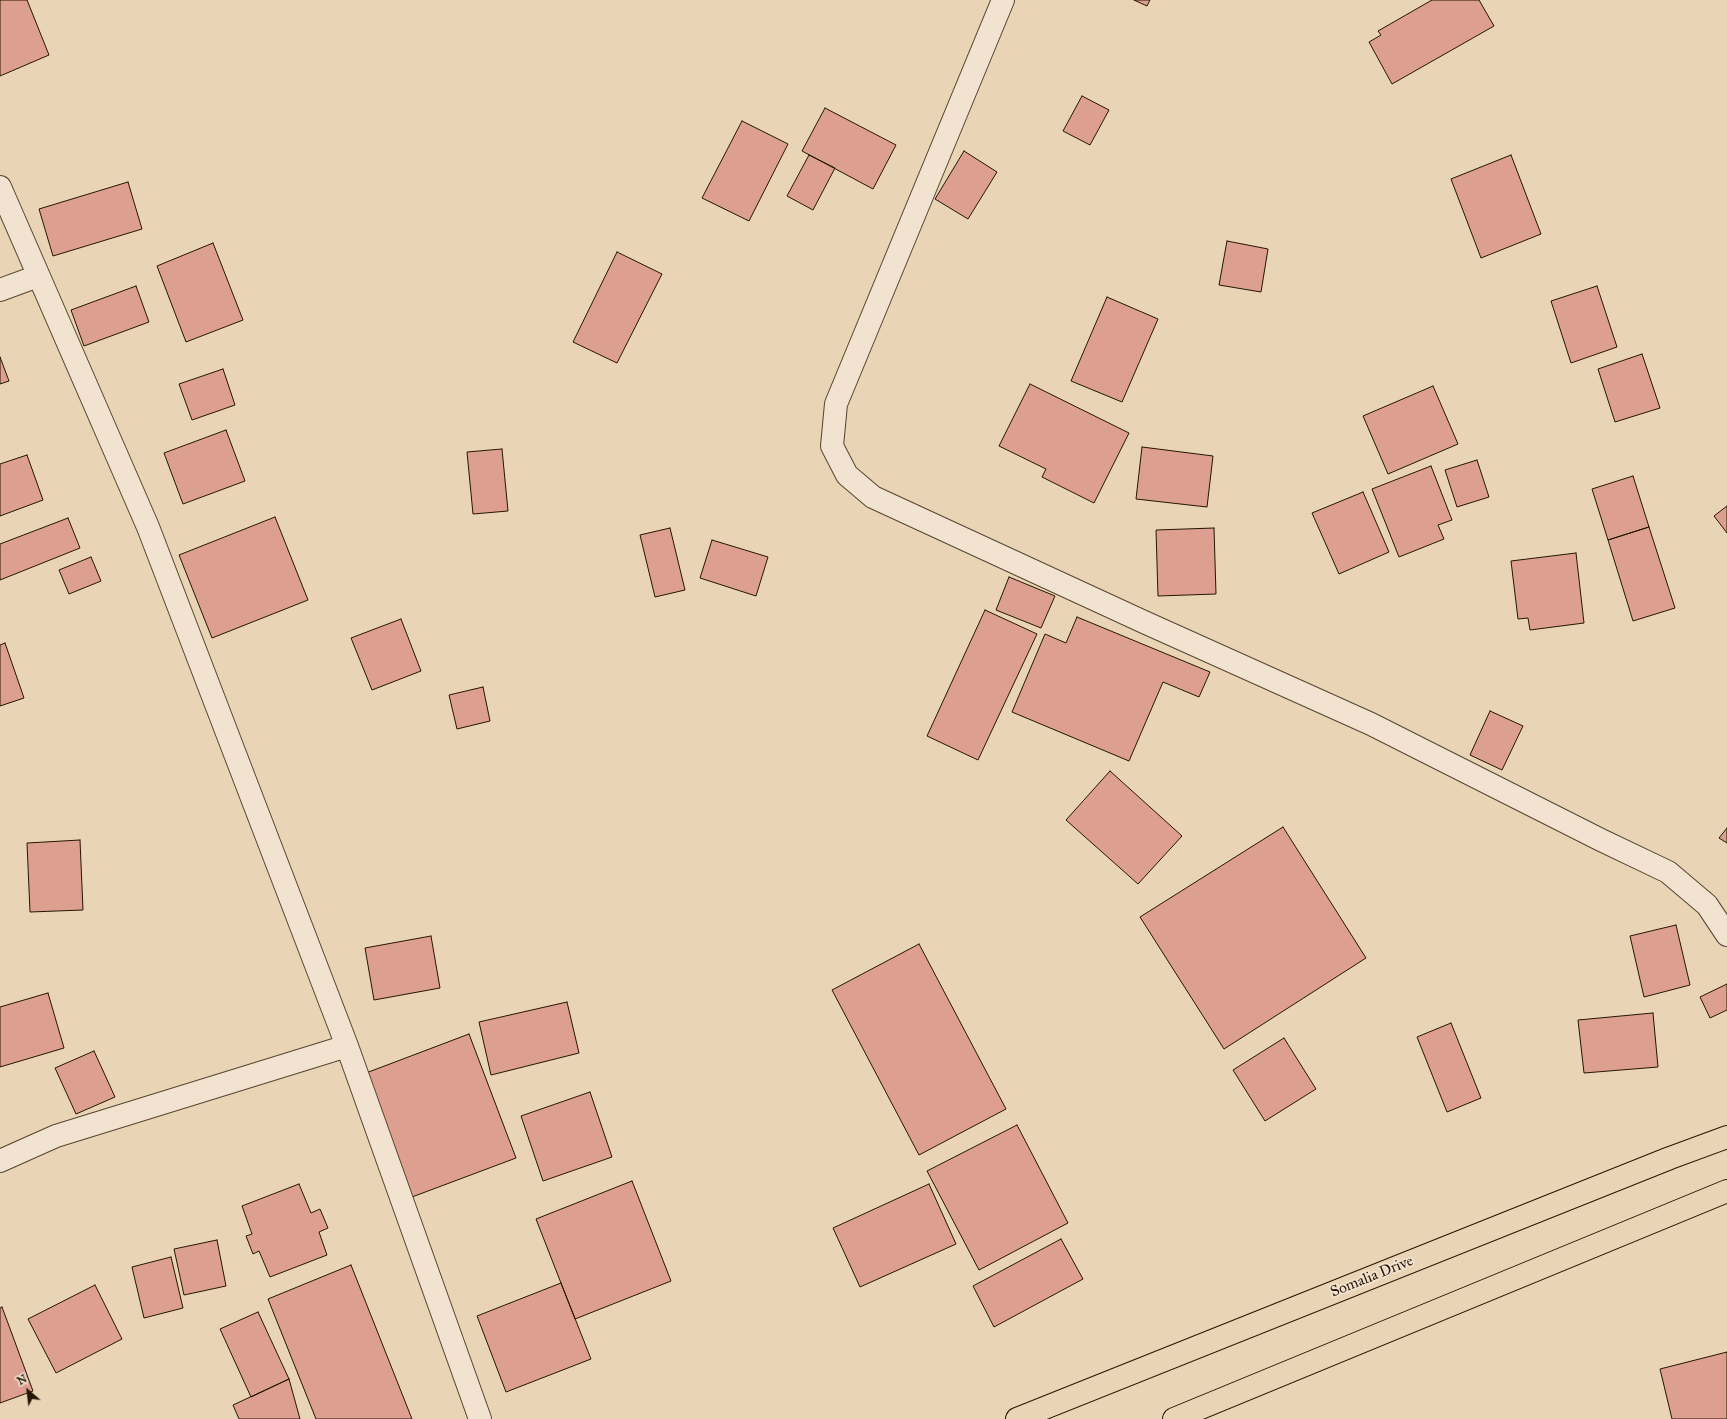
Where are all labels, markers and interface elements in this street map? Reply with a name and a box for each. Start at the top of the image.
street label: Somalia Drive [1328,1252,1416,1302]
north arrow [8,1371,48,1411]
text: N [15,1372,29,1388]

